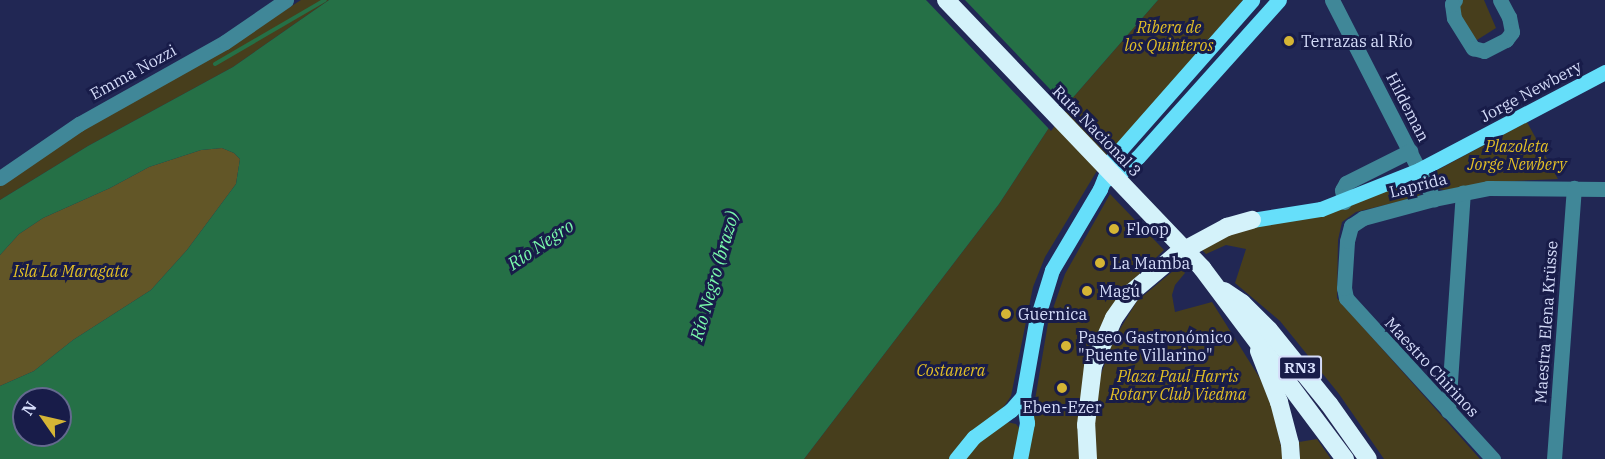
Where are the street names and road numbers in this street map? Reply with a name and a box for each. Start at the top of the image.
street label: Emma Nozzi [86,40,180,104]
street label: Jorge Newbery [1477,56,1585,126]
street label: Hildeman [1382,69,1434,145]
street label: Ruta Nacional 3 [1049,81,1145,181]
street label: Laprida [1387,169,1449,201]
street label: Maestra Elena Krüsse [1531,240,1561,404]
street label: Maestro Chirinos [1381,313,1483,421]
road number: RN3 [1278,356,1322,380]

